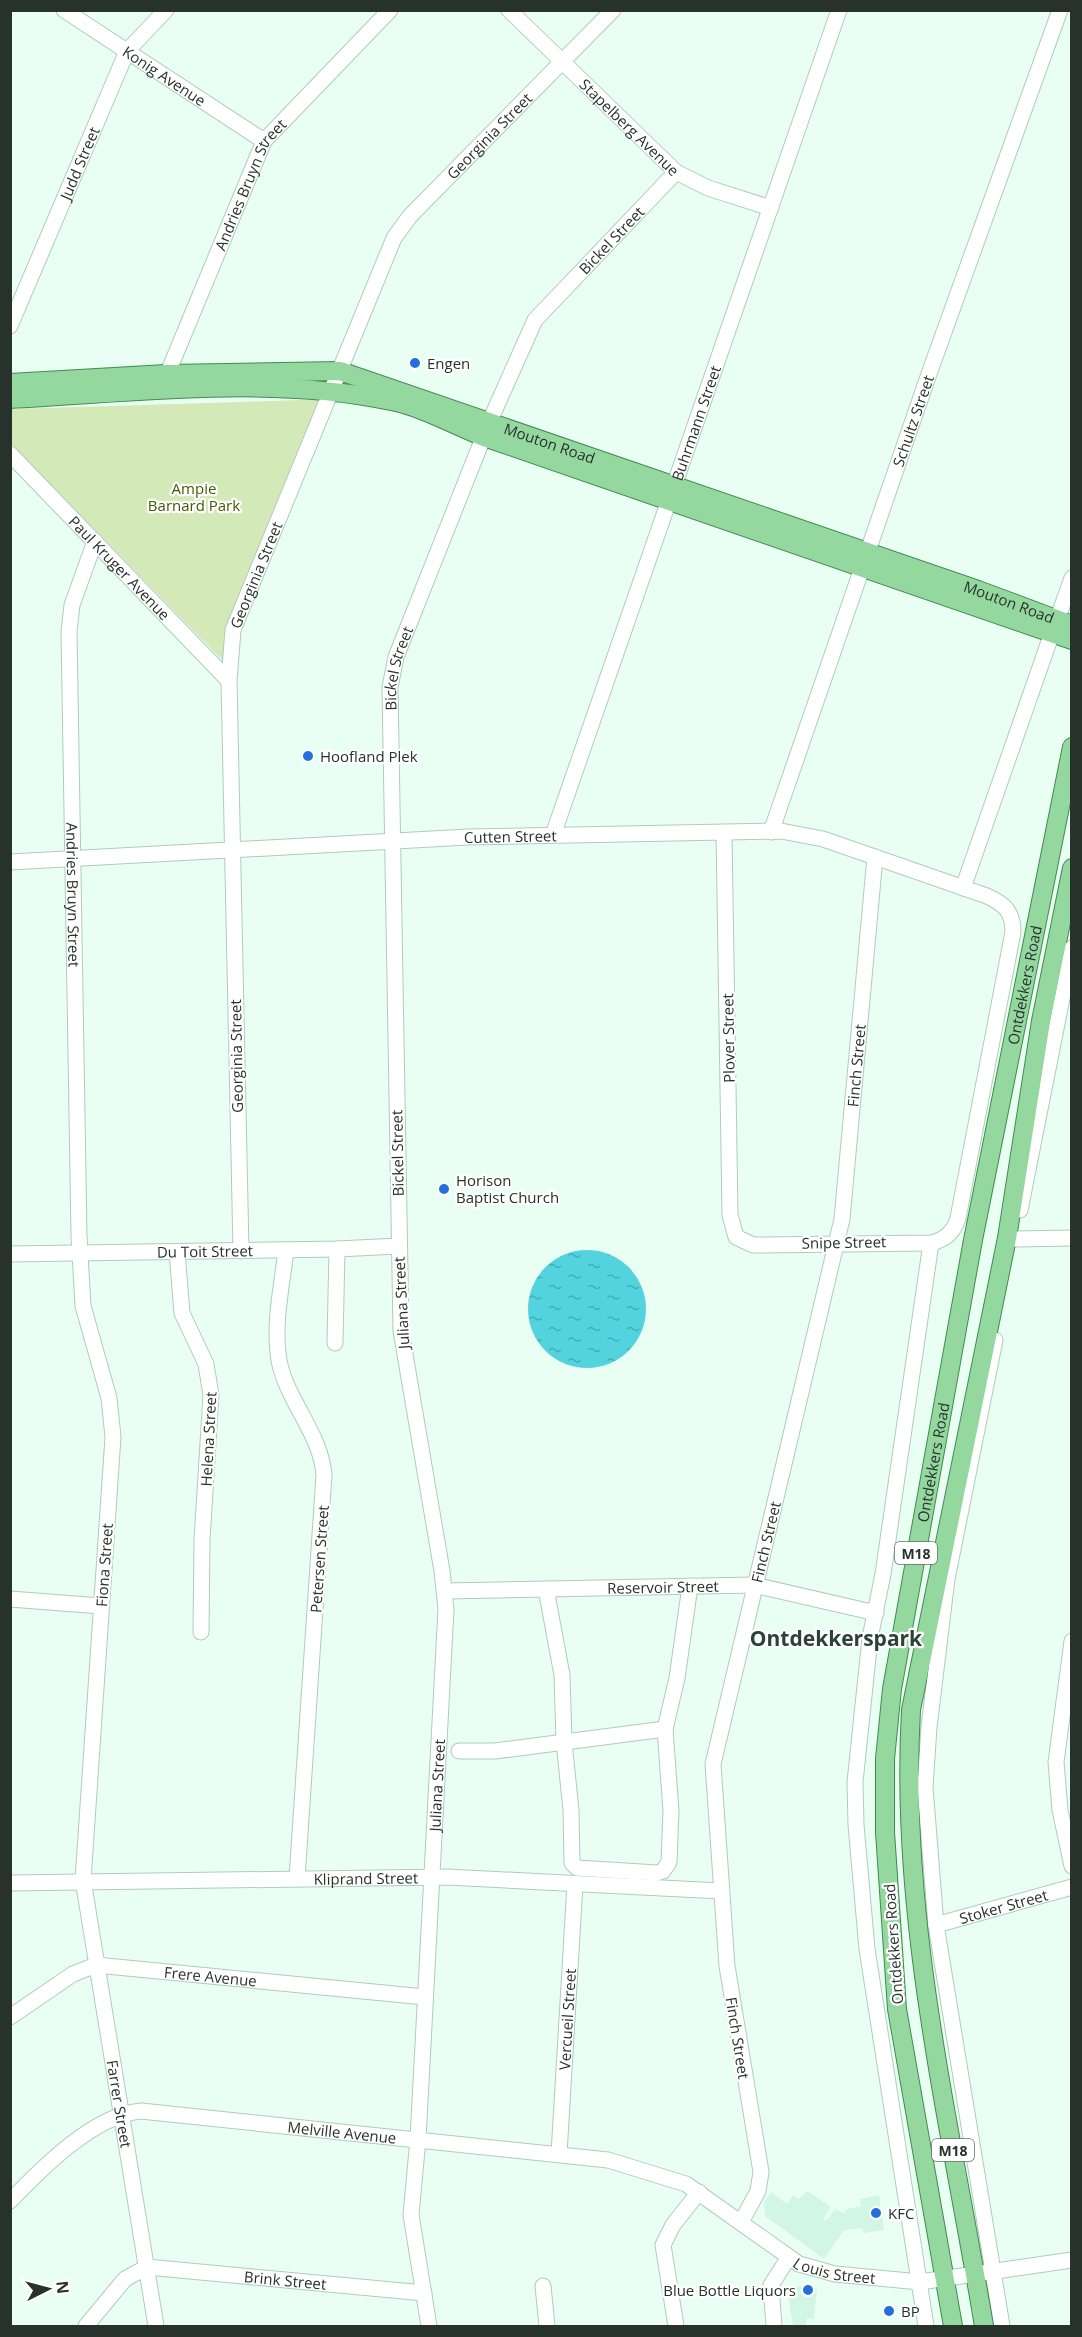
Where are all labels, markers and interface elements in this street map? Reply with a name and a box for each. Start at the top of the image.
street label: Konig Avenue [119,41,210,110]
street label: Stapelberg Avenue [575,74,684,180]
street label: Georginia Street [442,88,536,183]
street label: Andries Bruyn Street [210,114,290,253]
street label: Judd Street [54,124,104,205]
street label: Bickel Street [574,202,648,278]
place label: Engen [427,353,470,373]
marker: Engen [408,356,422,370]
street label: Buhrmann Street [667,363,725,483]
street label: Schultz Street [888,372,938,469]
street label: Mouton Road [502,418,598,468]
park label: Ampie Barnard Park [148,478,240,515]
street label: Paul Kruger Avenue [65,511,175,624]
street label: Georginia Street [225,518,287,631]
street label: Mouton Road [961,576,1057,628]
street label: Bickel Street [380,623,417,711]
place label: Hoofland Plek [320,746,418,766]
marker: Hoofland Plek [301,749,315,763]
street label: Andries Bruyn Street [62,822,85,967]
street label: Cutten Street [464,825,557,847]
street label: Ontdekkers Road [1002,924,1046,1046]
street label: Plover Street [717,993,739,1083]
street label: Georginia Street [225,999,247,1113]
street label: Finch Street [842,1023,870,1108]
street label: Bickel Street [386,1110,408,1196]
place label: Horison Baptist Church [456,1170,559,1207]
marker: Horison Baptist Church [437,1182,451,1196]
street label: Snipe Street [802,1231,886,1253]
street label: Du Toit Street [157,1240,253,1262]
street label: Juliana Street [389,1256,414,1352]
street label: Helena Street [196,1391,220,1487]
street label: Ontdekkers Road [912,1401,953,1524]
street label: Finch Street [746,1499,785,1585]
street label: Petersen Street [305,1504,333,1614]
street label: Fiona Street [91,1522,117,1608]
road number: M18 [895,1542,937,1564]
street label: Reservoir Street [607,1576,719,1598]
district label: Ontdekkerspark [750,1624,923,1652]
street label: Juliana Street [424,1739,449,1834]
street label: Kliprand Street [313,1867,418,1889]
street label: Ontdekkers Road [879,1883,907,2005]
street label: Stoker Street [957,1884,1050,1928]
street label: Frere Avenue [163,1962,258,1991]
street label: Vercueil Street [554,1968,580,2071]
street label: Finch Street [722,1995,754,2081]
street label: Farrer Street [103,2058,137,2149]
street label: Melville Avenue [287,2116,397,2148]
road number: M18 [932,2139,974,2161]
place label: KFC [888,2203,914,2223]
marker: KFC [869,2206,883,2220]
street label: Louis Street [789,2253,876,2288]
north arrow [18,2259,78,2319]
street label: Brink Street [243,2266,327,2294]
text: N [51,2280,75,2295]
place label: Blue Bottle Liquors [663,2280,796,2300]
marker: Blue Bottle Liquors [801,2283,815,2297]
place label: BP [901,2301,920,2321]
marker: BP [882,2304,896,2318]

